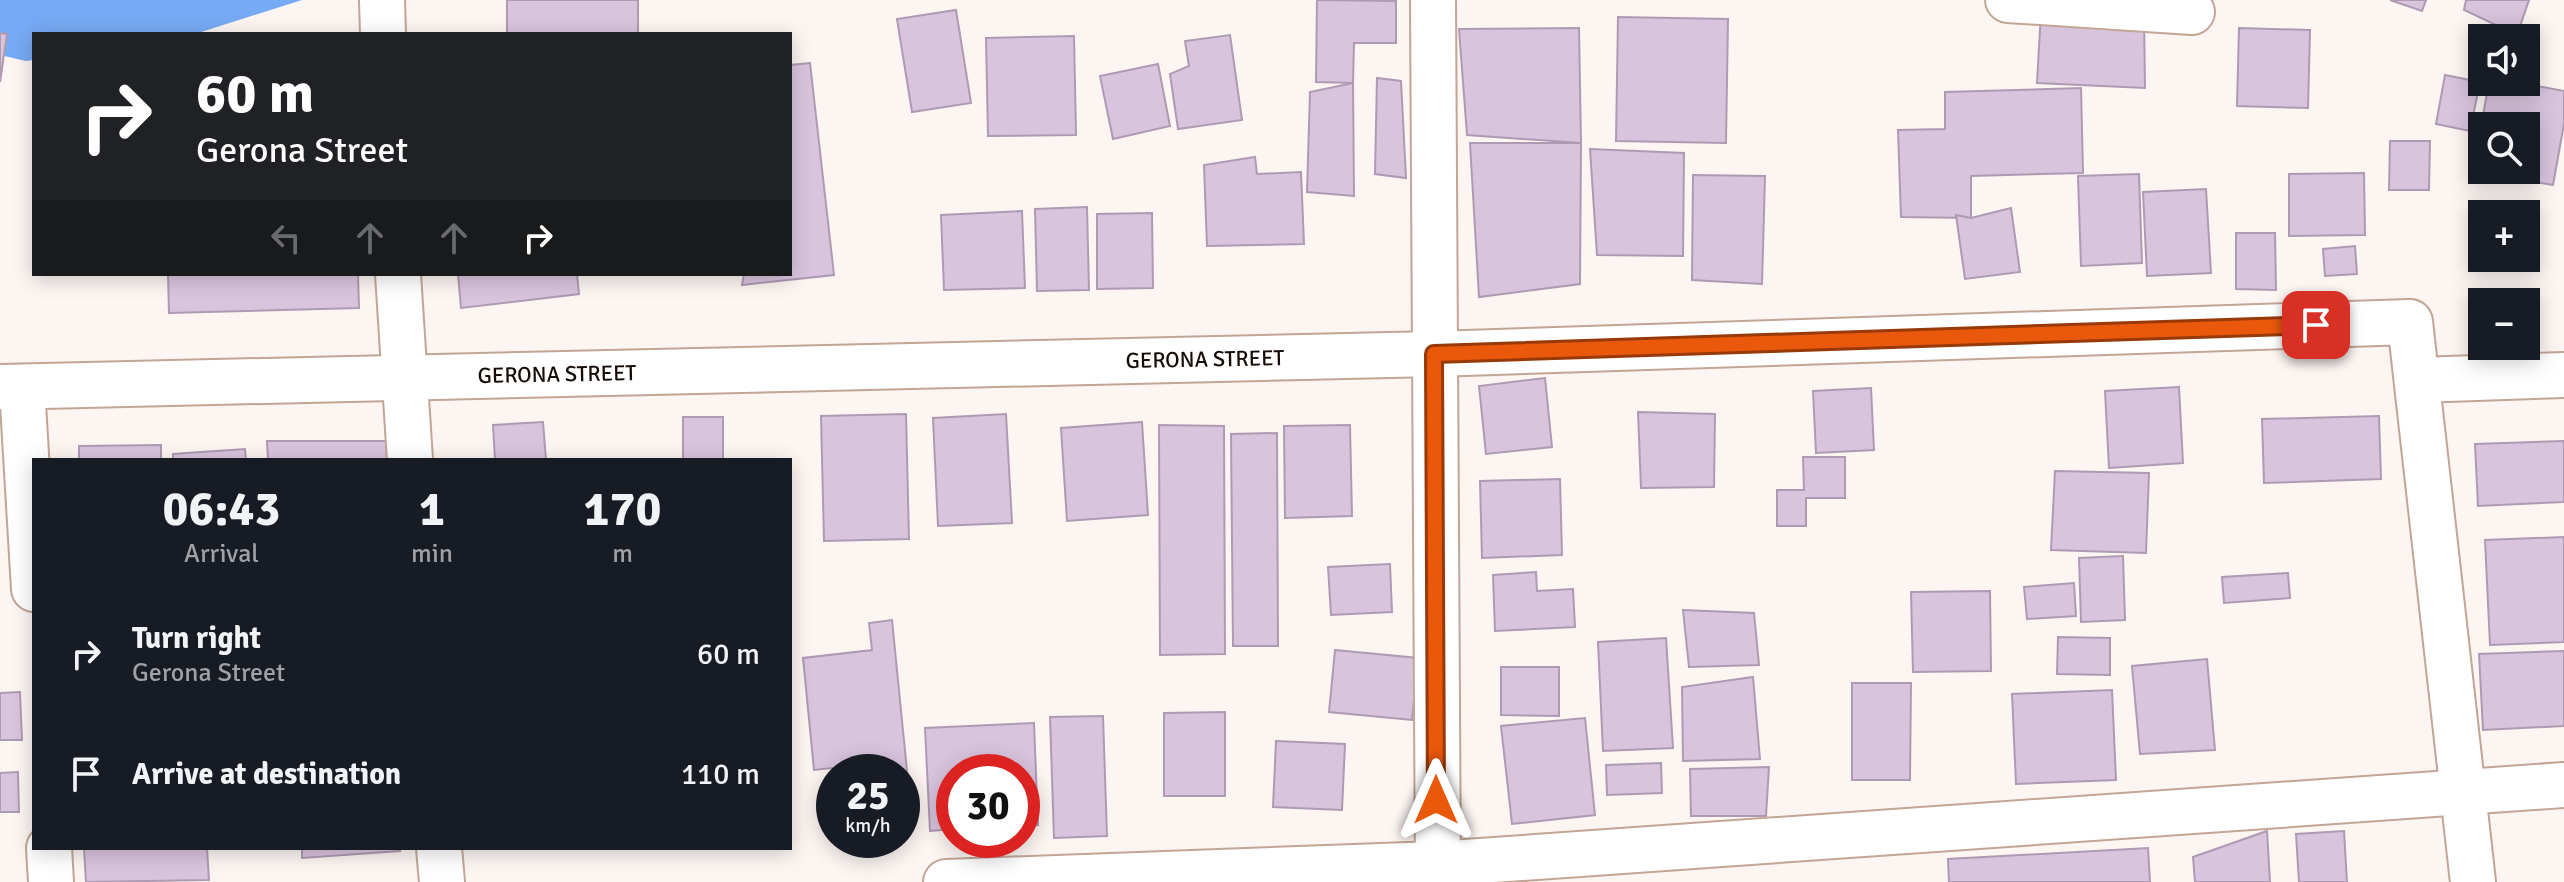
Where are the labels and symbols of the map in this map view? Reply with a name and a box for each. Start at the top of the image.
pin [2282,291,2350,359]
street label: GERONA STREET [1125,344,1285,374]
street label: GERONA STREET [477,359,637,389]
speed limit sign: 30 [936,754,1040,858]
position arrow [1394,758,1478,842]

